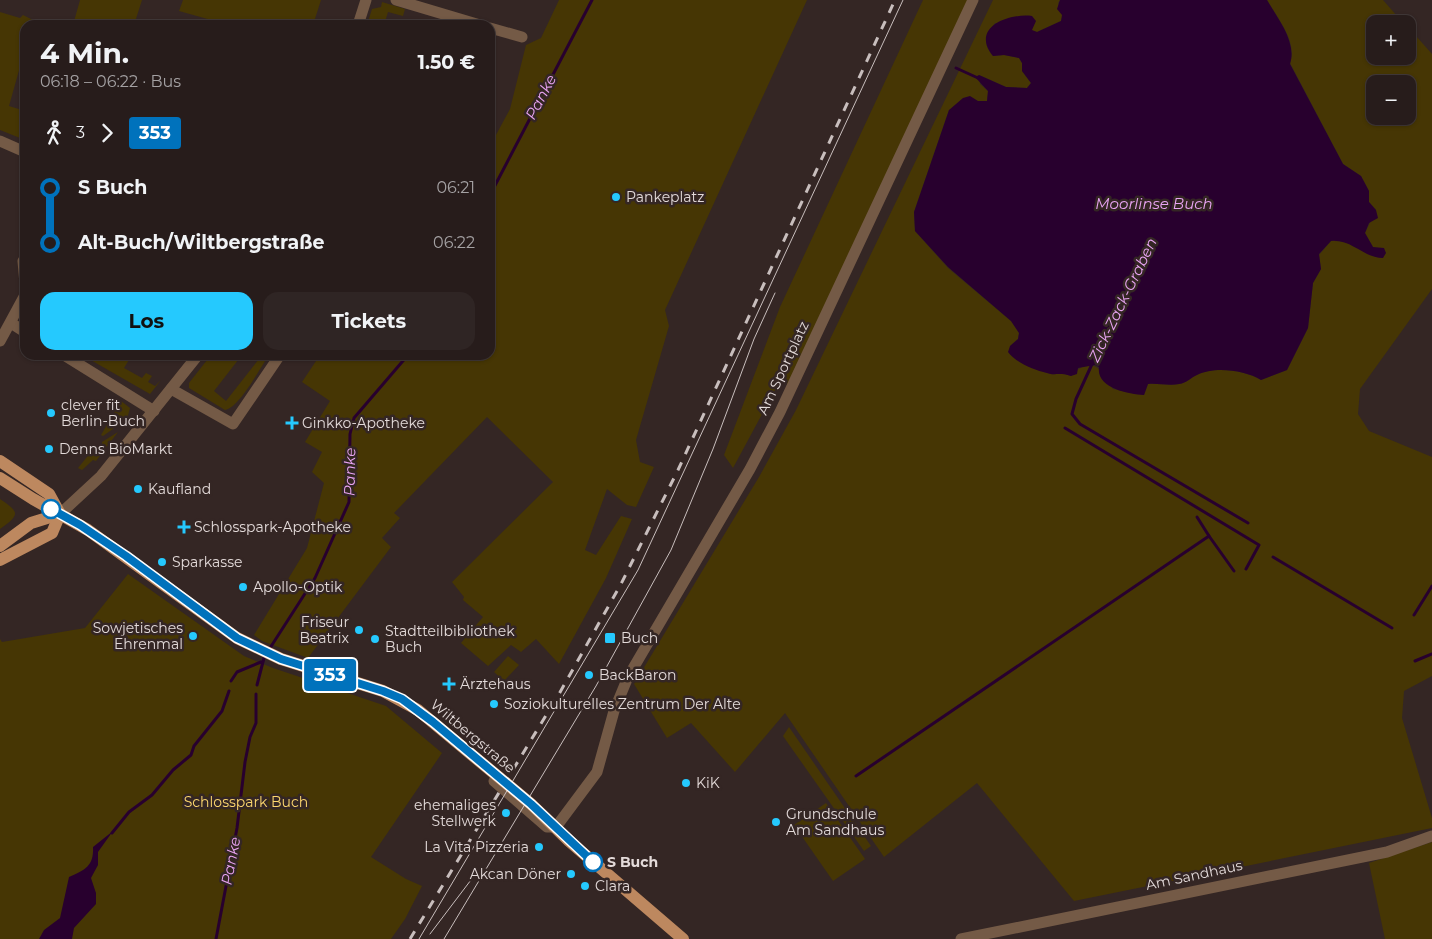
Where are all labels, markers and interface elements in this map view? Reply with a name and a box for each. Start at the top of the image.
map controls [1366,15,1416,125]
button: + [1366,15,1416,65]
text: 4 Min. [40,36,129,70]
text: 1.50 € [418,51,475,74]
water label: Panke [521,71,560,123]
text: 06:18 – 06:22 · Bus [40,72,181,91]
button: − [1366,75,1416,125]
icon: walk [40,119,68,147]
icon: forward [93,119,121,147]
text: 353 [139,122,171,144]
text: 3 [76,123,85,142]
text: S Buch [78,176,147,199]
text: 06:21 [436,178,475,197]
place label: Pankeplatz [626,188,704,206]
marker: Pankeplatz [610,191,622,203]
water label: Moorlinse Buch [1095,194,1213,213]
text: Alt-Buch/Wiltbergstraße [78,231,324,254]
text: 06:22 [433,233,475,252]
water label: Zick-Zack-Graben [1084,235,1161,366]
button: Los [40,292,253,350]
button: Tickets [263,292,475,350]
street label: Am Sportplatz [753,318,813,418]
place label: clever fit Berlin-Buch [61,396,145,430]
marker: clever fit Berlin-Buch [45,407,57,419]
place label: Ginkko-Apotheke [302,414,425,432]
marker: Ginkko-Apotheke [286,417,298,429]
place label: Denns BioMarkt [59,440,173,458]
marker: Denns BioMarkt [43,443,55,455]
water label: Panke [340,448,359,496]
place label: Kaufland [148,480,211,498]
marker: Kaufland [132,483,144,495]
unlabelled marker [41,499,61,519]
place label: Schlosspark-Apotheke [194,518,351,536]
marker: Schlosspark-Apotheke [178,521,190,533]
place label: Sparkasse [172,553,242,571]
marker: Sparkasse [156,556,168,568]
place label: Apollo-Optik [253,578,343,596]
marker: Apollo-Optik [237,581,249,593]
place label: Friseur Beatrix [300,613,350,647]
place label: Sowjetisches Ehrenmal [93,619,183,653]
place label: Stadtteilbibliothek Buch [385,622,515,656]
marker: Friseur Beatrix [353,624,365,636]
place label: Buch [621,629,658,647]
marker: Sowjetisches Ehrenmal [187,630,199,642]
marker: Buch [603,631,617,645]
marker: Stadtteilbibliothek Buch [369,633,381,645]
line badge: 353 [301,659,359,691]
text: 353 [314,664,346,686]
place label: BackBaron [599,666,676,684]
marker: BackBaron [583,669,595,681]
place label: Ärztehaus [460,675,531,693]
marker: Ärztehaus [442,677,456,691]
street label: Wiltbergstraße [427,695,519,777]
place label: Soziokulturelles Zentrum Der Alte [504,695,741,713]
marker: Soziokulturelles Zentrum Der Alte [488,698,500,710]
place label: KiK [696,774,720,792]
marker: KiK [680,777,692,789]
park label: Schlosspark Buch [184,793,308,811]
place label: ehemaliges Stellwerk [414,796,497,830]
place label: Grundschule Am Sandhaus [786,805,885,839]
marker: ehemaliges Stellwerk [500,807,512,819]
marker: Grundschule Am Sandhaus [770,816,782,828]
water label: Panke [217,835,244,887]
place label: La Vita Pizzeria [424,838,529,856]
marker: La Vita Pizzeria [533,841,545,853]
marker: S Buch [583,852,603,872]
place label: S Buch [607,853,658,871]
street label: Am Sandhaus [1144,856,1244,894]
place label: Akcan Döner [470,865,561,883]
marker: Akcan Döner [565,868,577,880]
place label: Clara [595,877,630,895]
marker: Clara [579,880,591,892]

